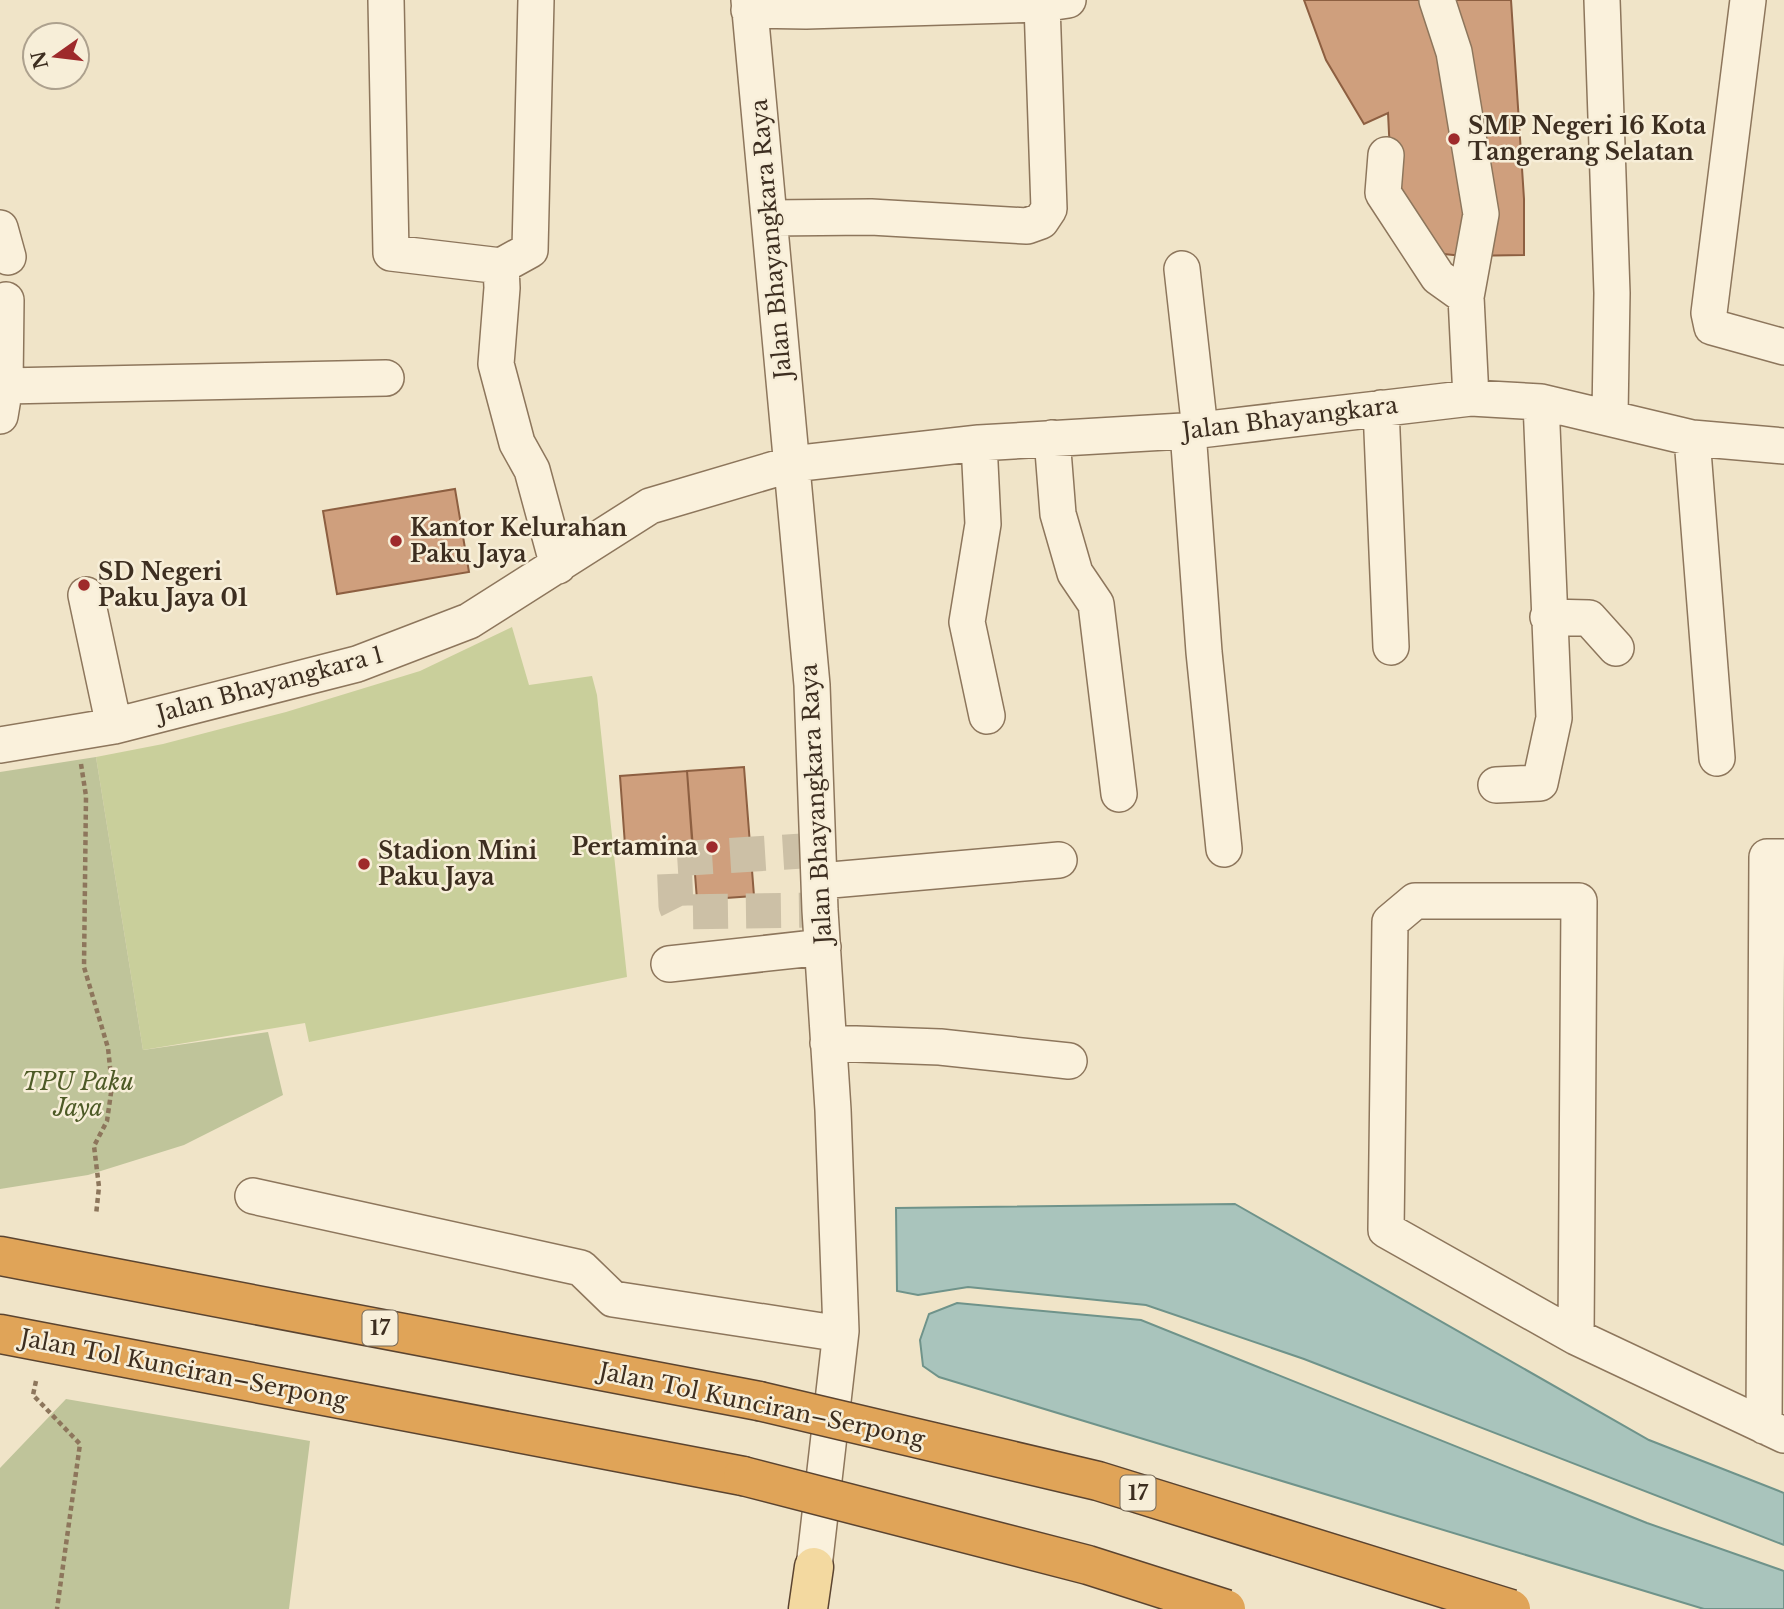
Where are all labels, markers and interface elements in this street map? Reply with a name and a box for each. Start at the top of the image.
north arrow [21,21,91,91]
text: N [27,48,53,71]
street label: Jalan Bhayangkara Raya [745,98,797,383]
place label: SMP Negeri 16 Kota Tangerang Selatan [1468,112,1706,166]
marker: SMP Negeri 16 Kota Tangerang Selatan [1446,131,1462,147]
street label: Jalan Bhayangkara [1178,391,1400,445]
place label: Kantor Kelurahan Paku Jaya [410,514,628,568]
marker: Kantor Kelurahan Paku Jaya [388,533,404,549]
place label: SD Negeri Paku Jaya 01 [98,558,248,612]
marker: SD Negeri Paku Jaya 01 [76,577,92,593]
street label: Jalan Bhayangkara 1 [151,640,386,729]
street label: Jalan Bhayangkara Raya [795,663,837,948]
place label: Pertamina [572,833,698,861]
place label: Stadion Mini Paku Jaya [378,837,537,891]
marker: Pertamina [704,839,720,855]
marker: Stadion Mini Paku Jaya [356,856,372,872]
park label: TPU Paku Jaya [22,1068,134,1122]
road number: 17 [362,1310,398,1346]
street label: Jalan Tol Kunciran–Serpong [15,1323,350,1415]
street label: Jalan Tol Kunciran–Serpong [593,1356,928,1453]
road number: 17 [1120,1476,1156,1510]

